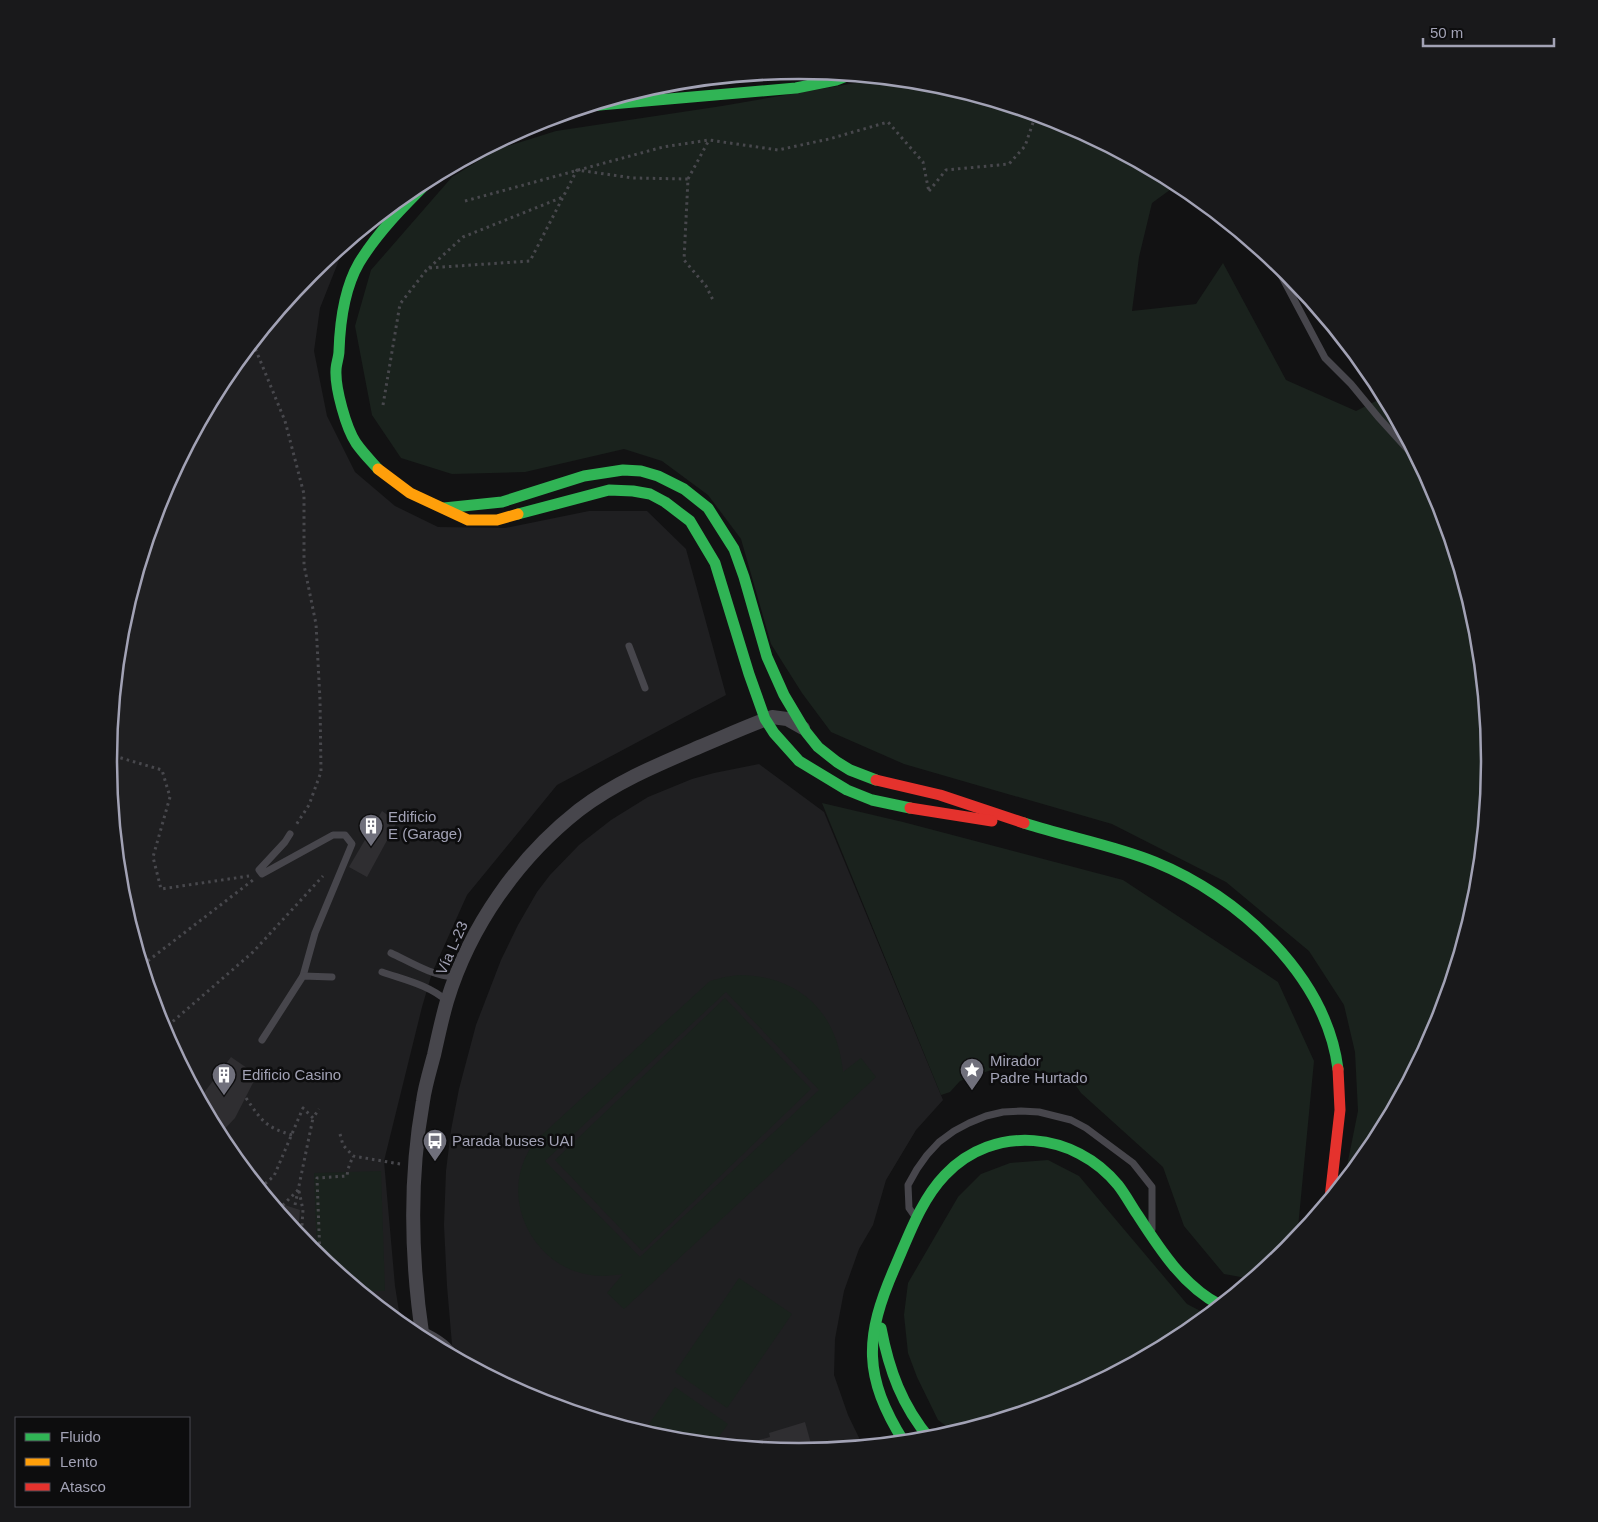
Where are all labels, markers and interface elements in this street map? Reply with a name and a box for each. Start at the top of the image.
scale bar [1423,15,1554,47]
text: 50 m [1430,24,1463,41]
place label: Edificio E (Garage) [388,808,462,842]
building icon: Edificio E (Garage) [358,813,384,847]
street label: Vía L-23 [432,918,471,977]
place label: Mirador Padre Hurtado [990,1052,1088,1086]
place icon: Mirador Padre Hurtado [959,1057,985,1091]
building icon: Edificio Casino [211,1062,237,1096]
place label: Edificio Casino [242,1066,341,1083]
bus stop icon: Parada buses UAI [422,1128,448,1162]
place label: Parada buses UAI [452,1132,574,1149]
legend [15,1417,190,1507]
text: Fluido [60,1428,101,1445]
text: Lento [60,1453,98,1470]
text: Atasco [60,1478,106,1495]

